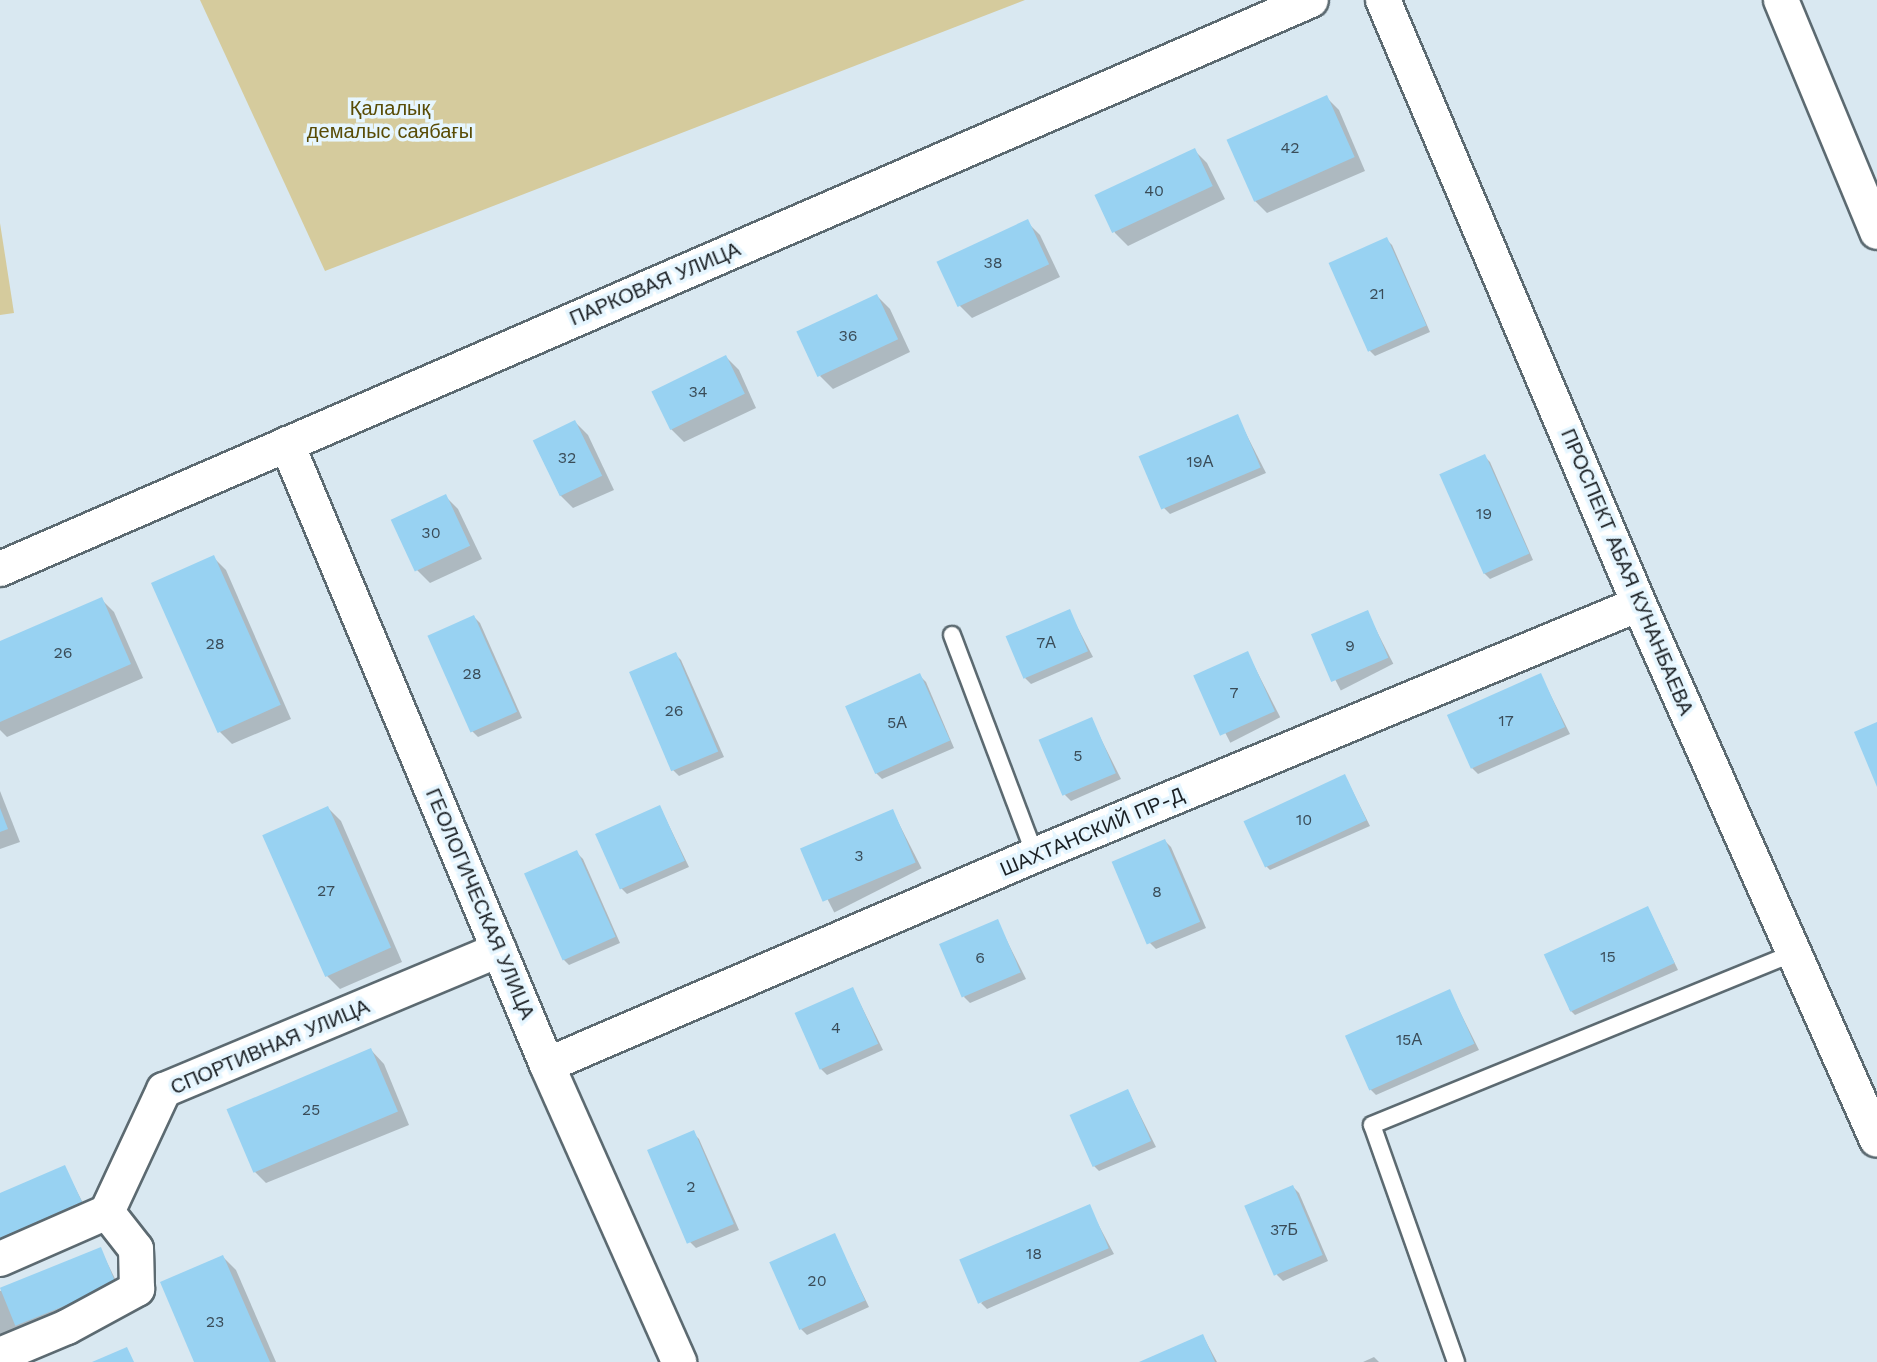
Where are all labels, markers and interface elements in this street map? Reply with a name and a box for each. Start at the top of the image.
park label: Қалалық демалыс саябағы [307,96,473,143]
house number: 42 [1280,138,1300,158]
house number: 40 [1144,181,1164,201]
street label: ПАРКОВАЯ УЛИЦА [566,237,744,331]
house number: 38 [983,253,1003,273]
house number: 21 [1369,284,1385,304]
house number: 36 [838,326,858,346]
house number: 34 [688,382,708,402]
street label: ПРОСПЕКТ АБАЯ КУНАНБАЕВА [1556,425,1698,719]
house number: 32 [558,448,576,468]
house number: 19А [1187,452,1213,472]
house number: 19 [1476,504,1492,524]
house number: 30 [421,523,441,543]
house number: 7А [1036,633,1056,653]
house number: 28 [205,634,225,654]
house number: 9 [1345,636,1355,656]
house number: 26 [53,643,73,663]
house number: 28 [462,664,482,684]
house number: 7 [1230,683,1238,703]
house number: 26 [664,701,684,721]
house number: 17 [1498,711,1514,731]
house number: 5А [887,713,907,733]
house number: 5 [1073,746,1083,766]
street label: ШАХТАНСКИЙ ПР-Д [996,782,1188,882]
street label: ГЕОЛОГИЧЕСКАЯ УЛИЦА [420,785,540,1023]
house number: 10 [1296,810,1312,830]
house number: 3 [854,846,864,866]
house number: 27 [317,881,335,901]
house number: 8 [1152,882,1162,902]
house number: 15 [1600,947,1616,967]
house number: 6 [975,948,985,968]
street label: СПОРТИВНАЯ УЛИЦА [167,994,373,1100]
house number: 4 [831,1018,841,1038]
house number: 15А [1396,1030,1422,1050]
house number: 25 [302,1100,320,1120]
house number: 2 [686,1177,696,1197]
house number: 37Б [1270,1220,1298,1240]
house number: 18 [1026,1244,1042,1264]
house number: 20 [807,1271,827,1291]
house number: 23 [206,1312,224,1332]

